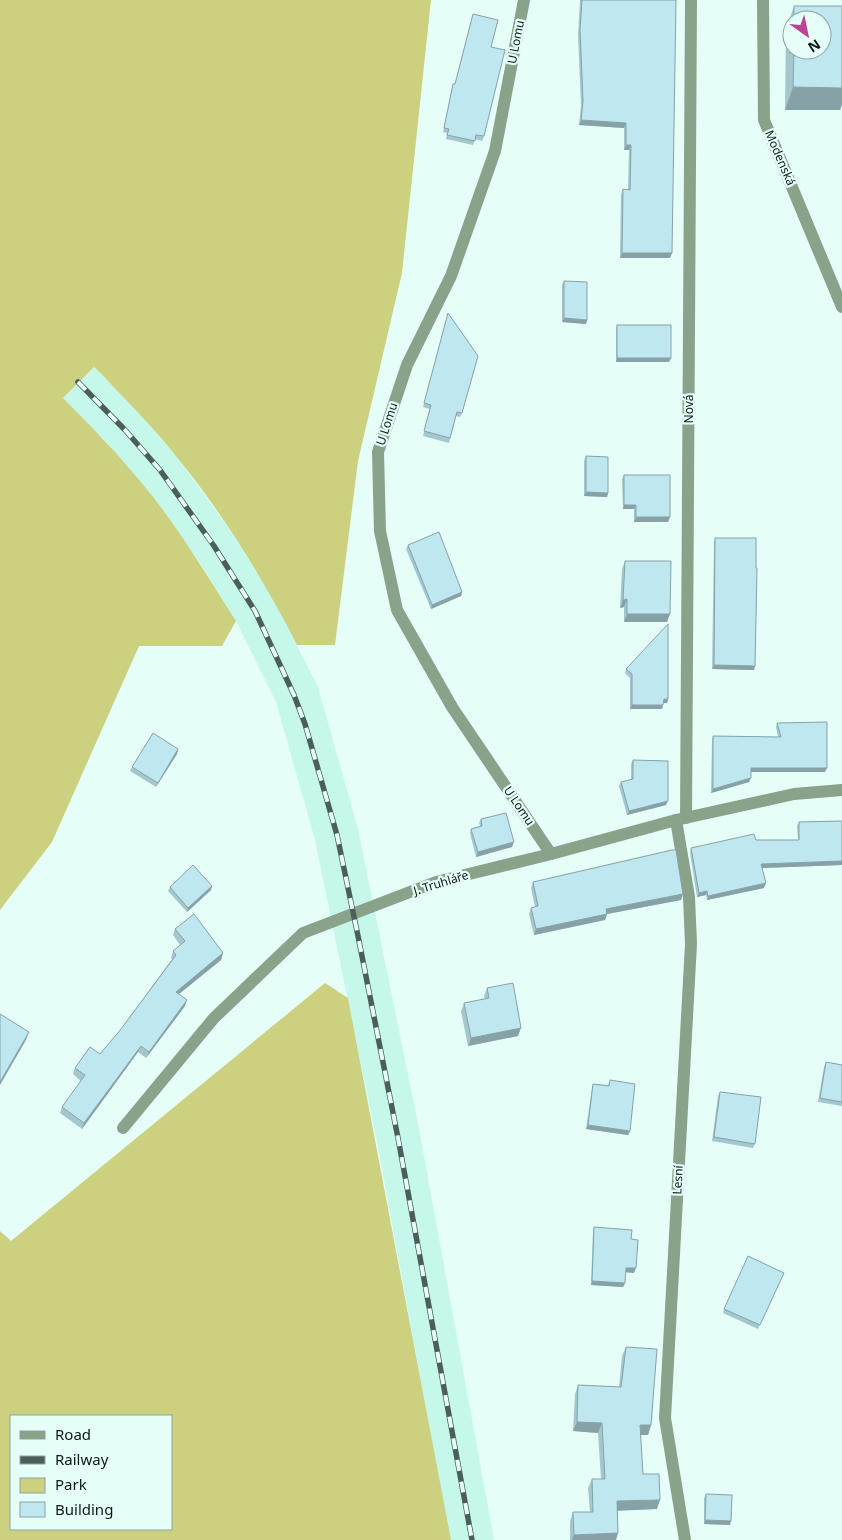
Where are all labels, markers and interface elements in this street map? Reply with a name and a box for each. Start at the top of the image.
north arrow [782,10,832,60]
street label: U Lomu [503,19,528,65]
text: N [804,35,824,57]
street label: Modenská [761,128,800,188]
street label: Nová [680,395,697,423]
street label: U Lomu [372,400,401,447]
street label: U Lomu [500,783,539,829]
street label: J. Truhláře [410,866,471,899]
street label: Lesní [668,1164,687,1195]
legend [10,1415,172,1530]
text: Road [55,1424,91,1444]
text: Railway [55,1449,109,1469]
text: Park [55,1474,87,1494]
text: Building [55,1499,113,1519]

